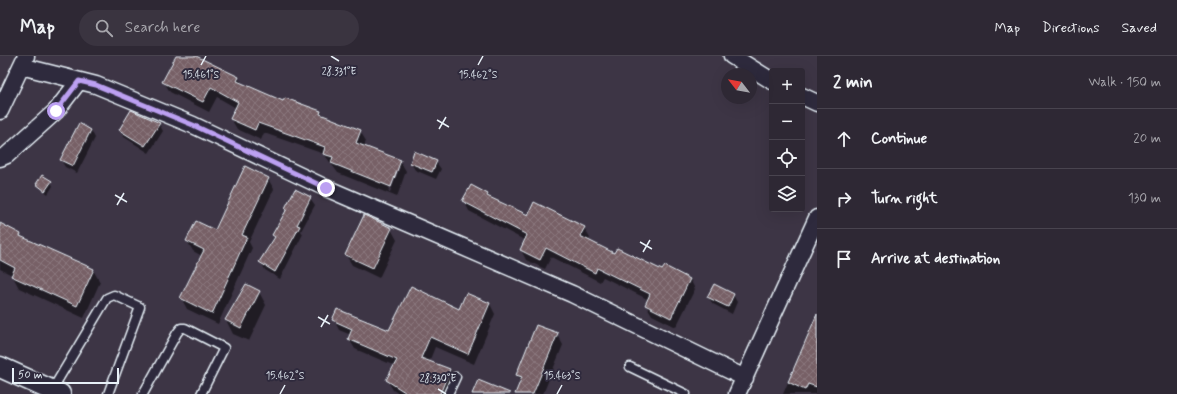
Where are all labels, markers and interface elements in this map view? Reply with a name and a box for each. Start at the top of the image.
search box [79,10,359,46]
text: Map [20,15,55,40]
icon: search [93,17,115,39]
text: Search here [125,18,200,38]
text: Map [994,19,1020,37]
text: Directions [1042,19,1100,37]
text: Saved [1122,19,1157,37]
text: 28.331°E [322,65,356,79]
text: 15.461°S [183,68,220,82]
text: 15.462°S [459,68,498,82]
north arrow [721,68,757,104]
map controls [769,68,805,212]
button: + [769,68,805,104]
text: 2 min [833,71,873,93]
text: Walk · 150 m [1088,74,1161,91]
route start [47,102,65,120]
button: − [769,104,805,140]
icon: ahead [833,128,855,150]
text: Continue [871,129,927,149]
text: 20 m [1133,130,1161,147]
button: locate [769,140,805,176]
button: layers [769,176,805,212]
route end [317,179,335,197]
icon: right [833,188,855,210]
text: Turn right [871,189,938,209]
text: 130 m [1128,190,1161,207]
icon: arrive [833,248,855,270]
text: Arrive at destination [871,249,1000,269]
scale bar [12,366,119,385]
text: 50 m [18,368,43,382]
text: 15.462°S [266,369,305,383]
text: 15.463°S [544,369,581,383]
text: 28.330°E [420,372,457,386]

